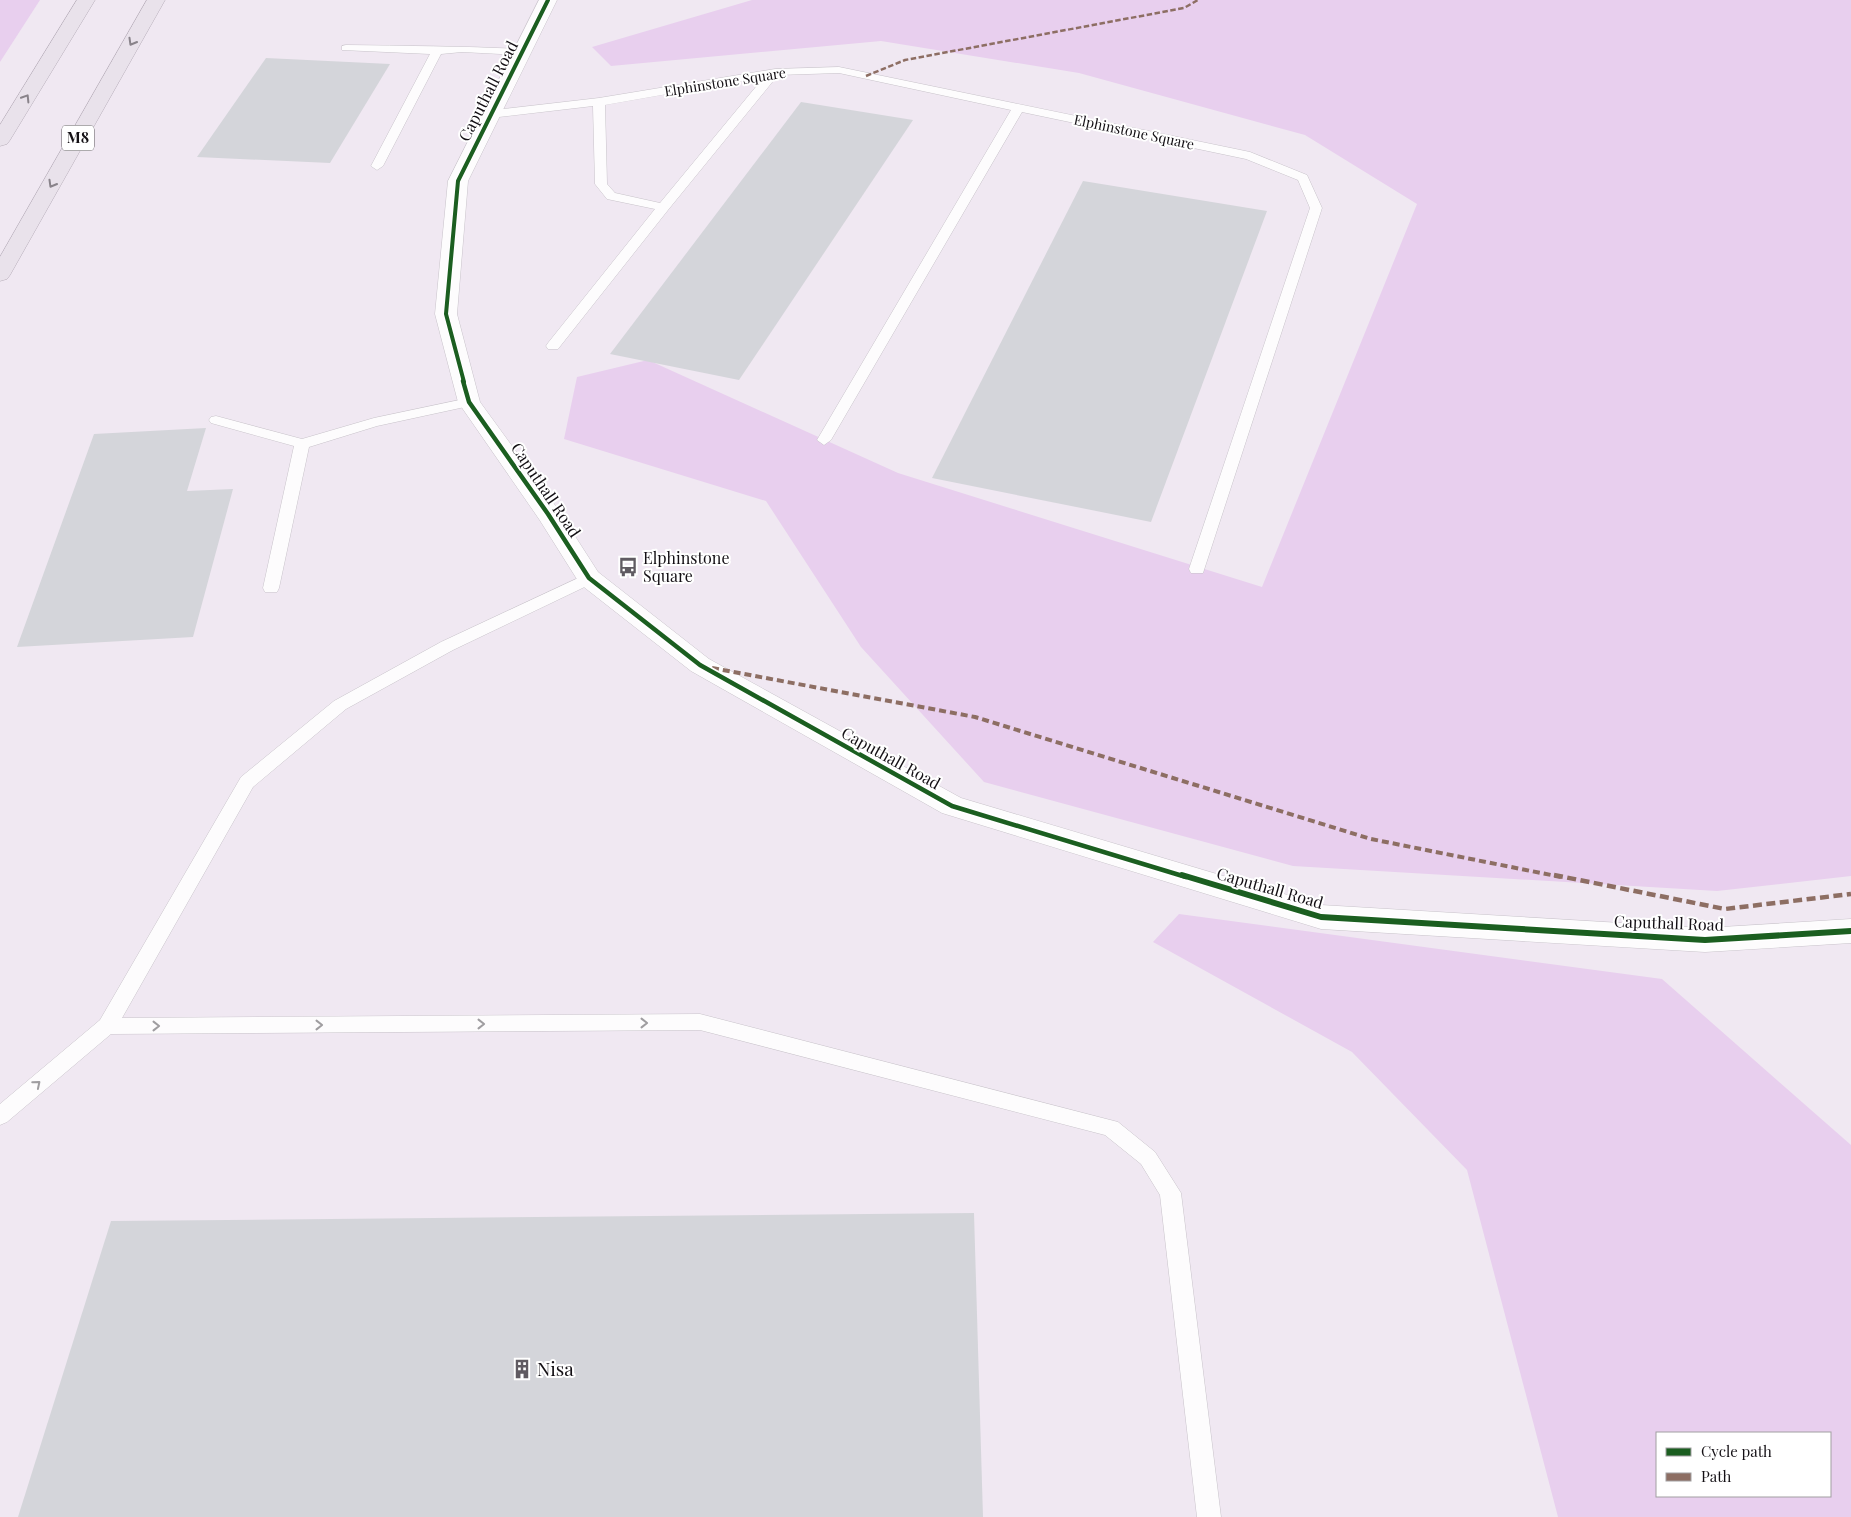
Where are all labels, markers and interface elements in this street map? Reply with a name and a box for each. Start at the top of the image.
one-way arrow [128,37,138,46]
street label: Caputhall Road [453,37,522,145]
street label: Elphinstone Square [663,63,787,100]
one-way arrow [19,95,29,104]
street label: Elphinstone Square [1072,109,1196,154]
road number: M8 [62,126,94,150]
one-way arrow [48,178,58,187]
street label: Caputhall Road [507,438,586,541]
place label: Elphinstone Square [643,547,730,586]
bus stop icon: Elphinstone Square [617,556,639,578]
street label: Caputhall Road [838,722,945,793]
street label: Caputhall Road [1214,862,1326,913]
street label: Caputhall Road [1614,910,1724,935]
one-way arrow [640,1018,648,1028]
one-way arrow [478,1019,485,1029]
one-way arrow [315,1020,323,1030]
one-way arrow [152,1021,160,1031]
one-way arrow [32,1081,41,1090]
place label: Nisa [537,1355,574,1381]
building icon: Nisa [511,1358,533,1380]
legend [1656,1432,1831,1497]
text: Cycle path [1701,1441,1772,1461]
text: Path [1701,1466,1731,1486]

